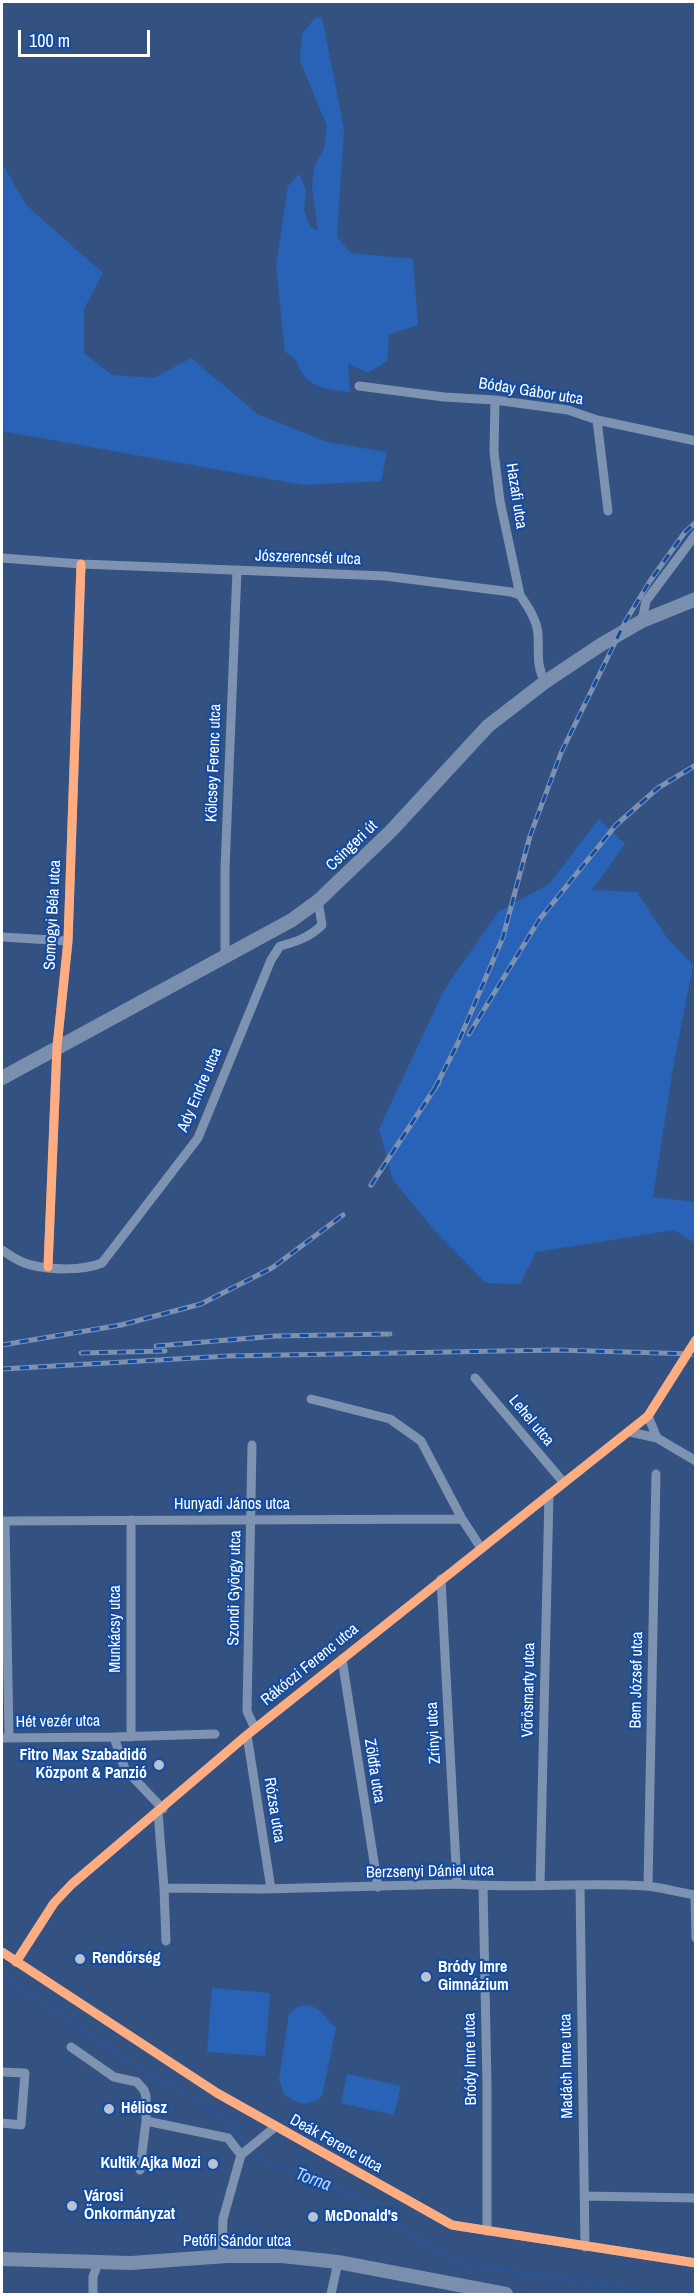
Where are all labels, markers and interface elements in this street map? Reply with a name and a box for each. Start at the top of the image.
scale bar [21,18,153,56]
text: 100 m [29,28,70,53]
street label: Bóday Gábor utca [477,374,585,410]
street label: Hazafi utca [501,462,531,530]
street label: Jószerencsét utca [255,547,361,569]
street label: Kölcsey Ferenc utca [202,704,226,822]
street label: Csingeri út [322,817,382,875]
street label: Somogyi Béla utca [41,860,65,970]
street label: Ady Endre utca [174,1045,226,1135]
street label: Lehel utca [504,1392,558,1450]
street label: Hunyadi János utca [174,1495,290,1515]
street label: Szondi György utca [224,1530,246,1646]
street label: Munkácsy utca [106,1585,126,1673]
street label: Rákóczi Ferenc utca [257,1620,363,1710]
street label: Bem József utca [627,1631,647,1729]
street label: Vörösmarty utca [519,1642,539,1738]
street label: Zrínyi utca [423,1702,445,1764]
street label: Hét vezér utca [16,1712,100,1732]
street label: Zöldfa utca [359,1737,389,1805]
place label: Fitro Max Szabadidő Központ & Panzió [19,1746,147,1784]
marker: Fitro Max Szabadidő Központ & Panzió [152,1758,166,1772]
street label: Rózsa utca [259,1776,289,1844]
street label: Berzsenyi Dániel utca [366,1861,494,1883]
place label: Rendőrség [92,1949,161,1969]
marker: Rendőrség [73,1952,87,1966]
place label: Bródy Imre Gimnázium [438,1958,509,1996]
marker: Bródy Imre Gimnázium [419,1970,433,1984]
street label: Bródy Imre utca [461,2013,481,2105]
street label: Madách Imre utca [556,2013,578,2119]
place label: Héliosz [121,2099,167,2119]
marker: Héliosz [102,2102,116,2116]
street label: Deák Ferenc utca [286,2111,386,2177]
place label: Kultik Ajka Mozi [100,2154,201,2174]
marker: Kultik Ajka Mozi [206,2157,220,2171]
water label: Torna [292,2164,334,2196]
place label: Városi Önkormányzat [84,2187,175,2225]
marker: Városi Önkormányzat [65,2199,79,2213]
place label: McDonald's [325,2207,398,2227]
marker: McDonald's [306,2210,320,2224]
street label: Petőfi Sándor utca [183,2232,291,2252]

